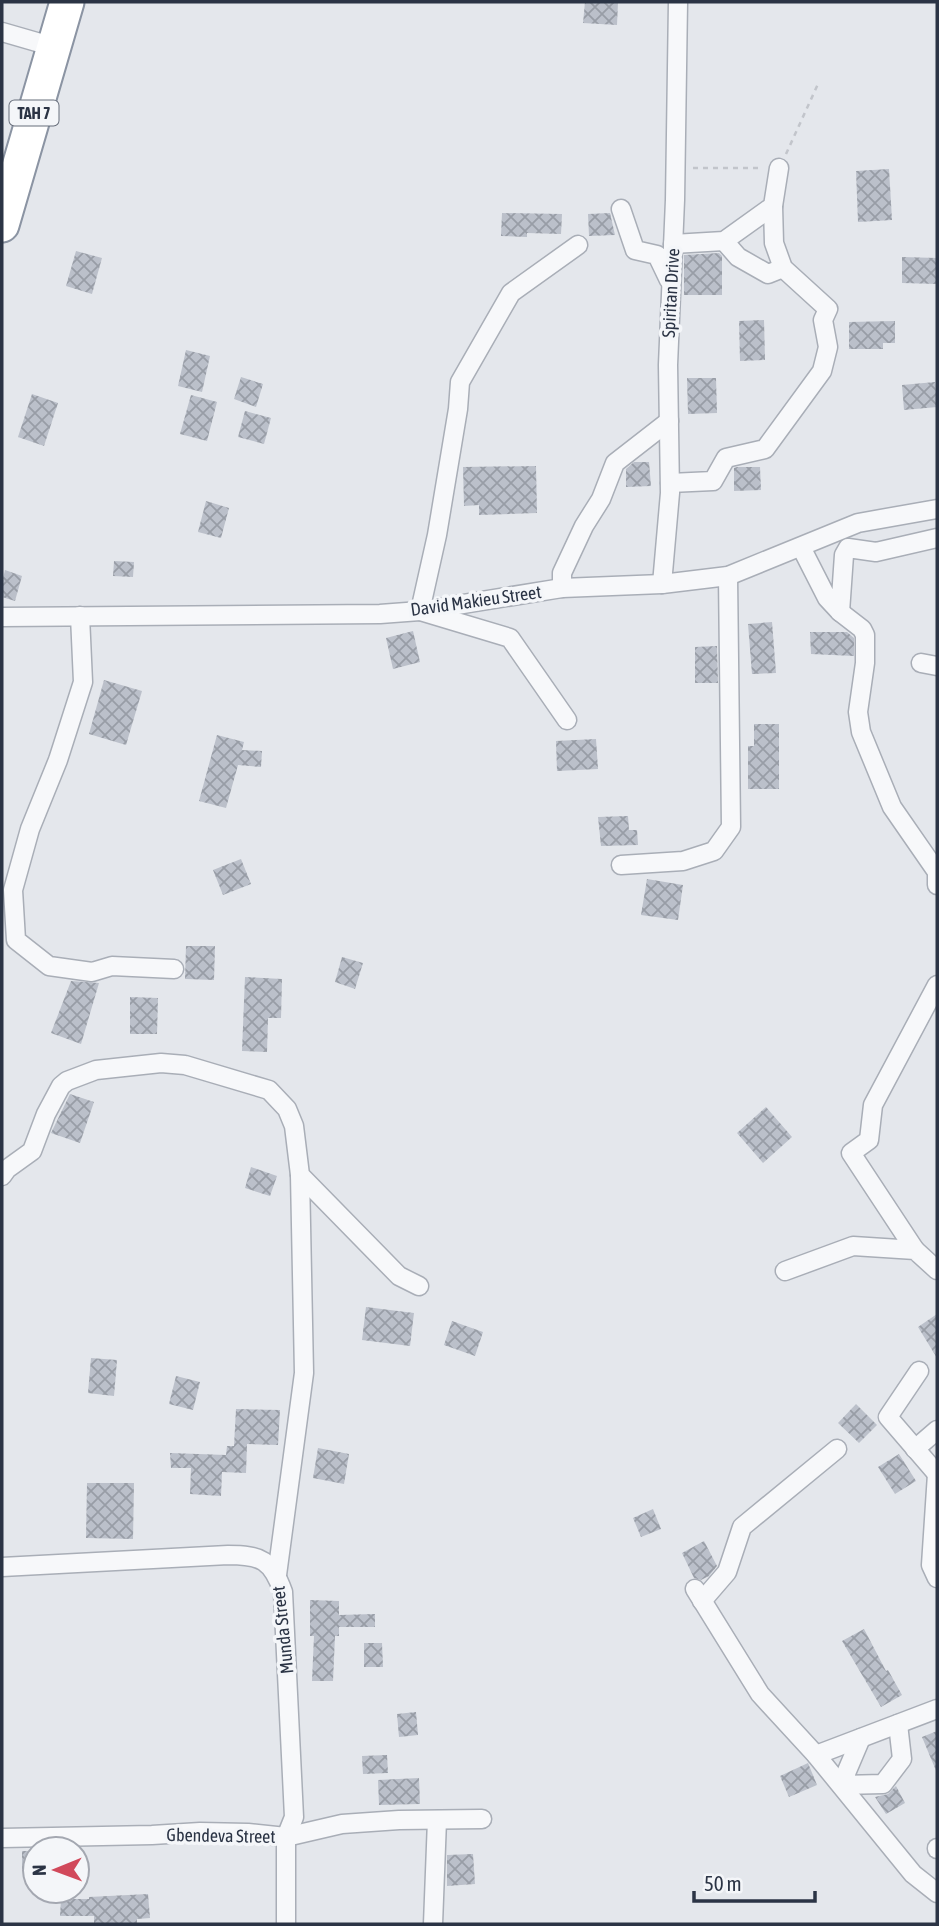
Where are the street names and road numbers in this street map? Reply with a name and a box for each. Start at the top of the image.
road number: TAH 7 [9,100,58,125]
street label: Spiritan Drive [658,248,683,338]
street label: David Makieu Street [409,581,543,620]
street label: Munda Street [267,1585,298,1675]
street label: Gbendeva Street [166,1824,276,1847]

